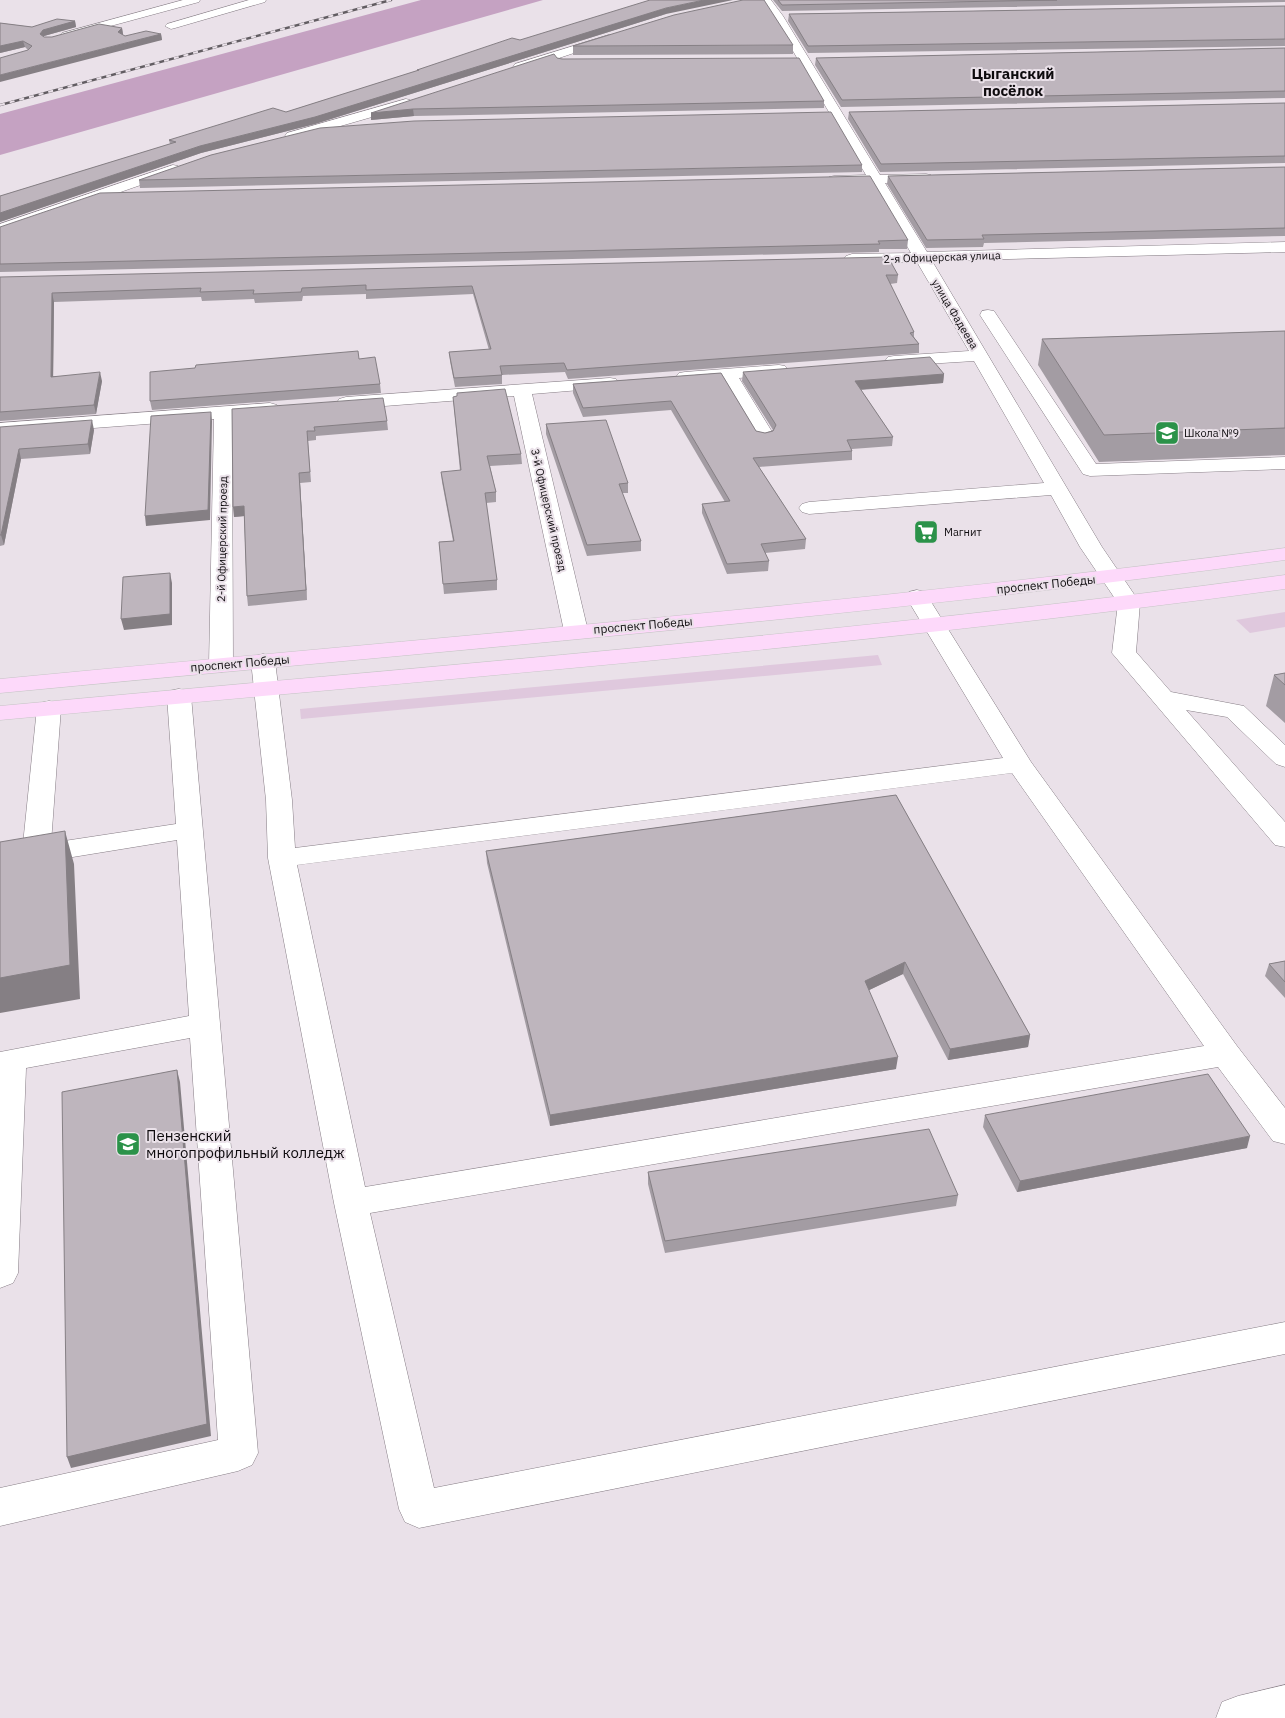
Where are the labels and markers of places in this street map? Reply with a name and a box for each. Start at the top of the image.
school or university icon: Школа №9 [1154,420,1180,446]
place label: Школа №9 [1184,426,1239,440]
supermarket icon: Магнит [913,519,939,545]
place label: Магнит [944,525,982,539]
place label: Пензенский многопрофильный колледж [146,1126,344,1162]
school or university icon: Пензенский многопрофильный колледж [115,1131,141,1157]

